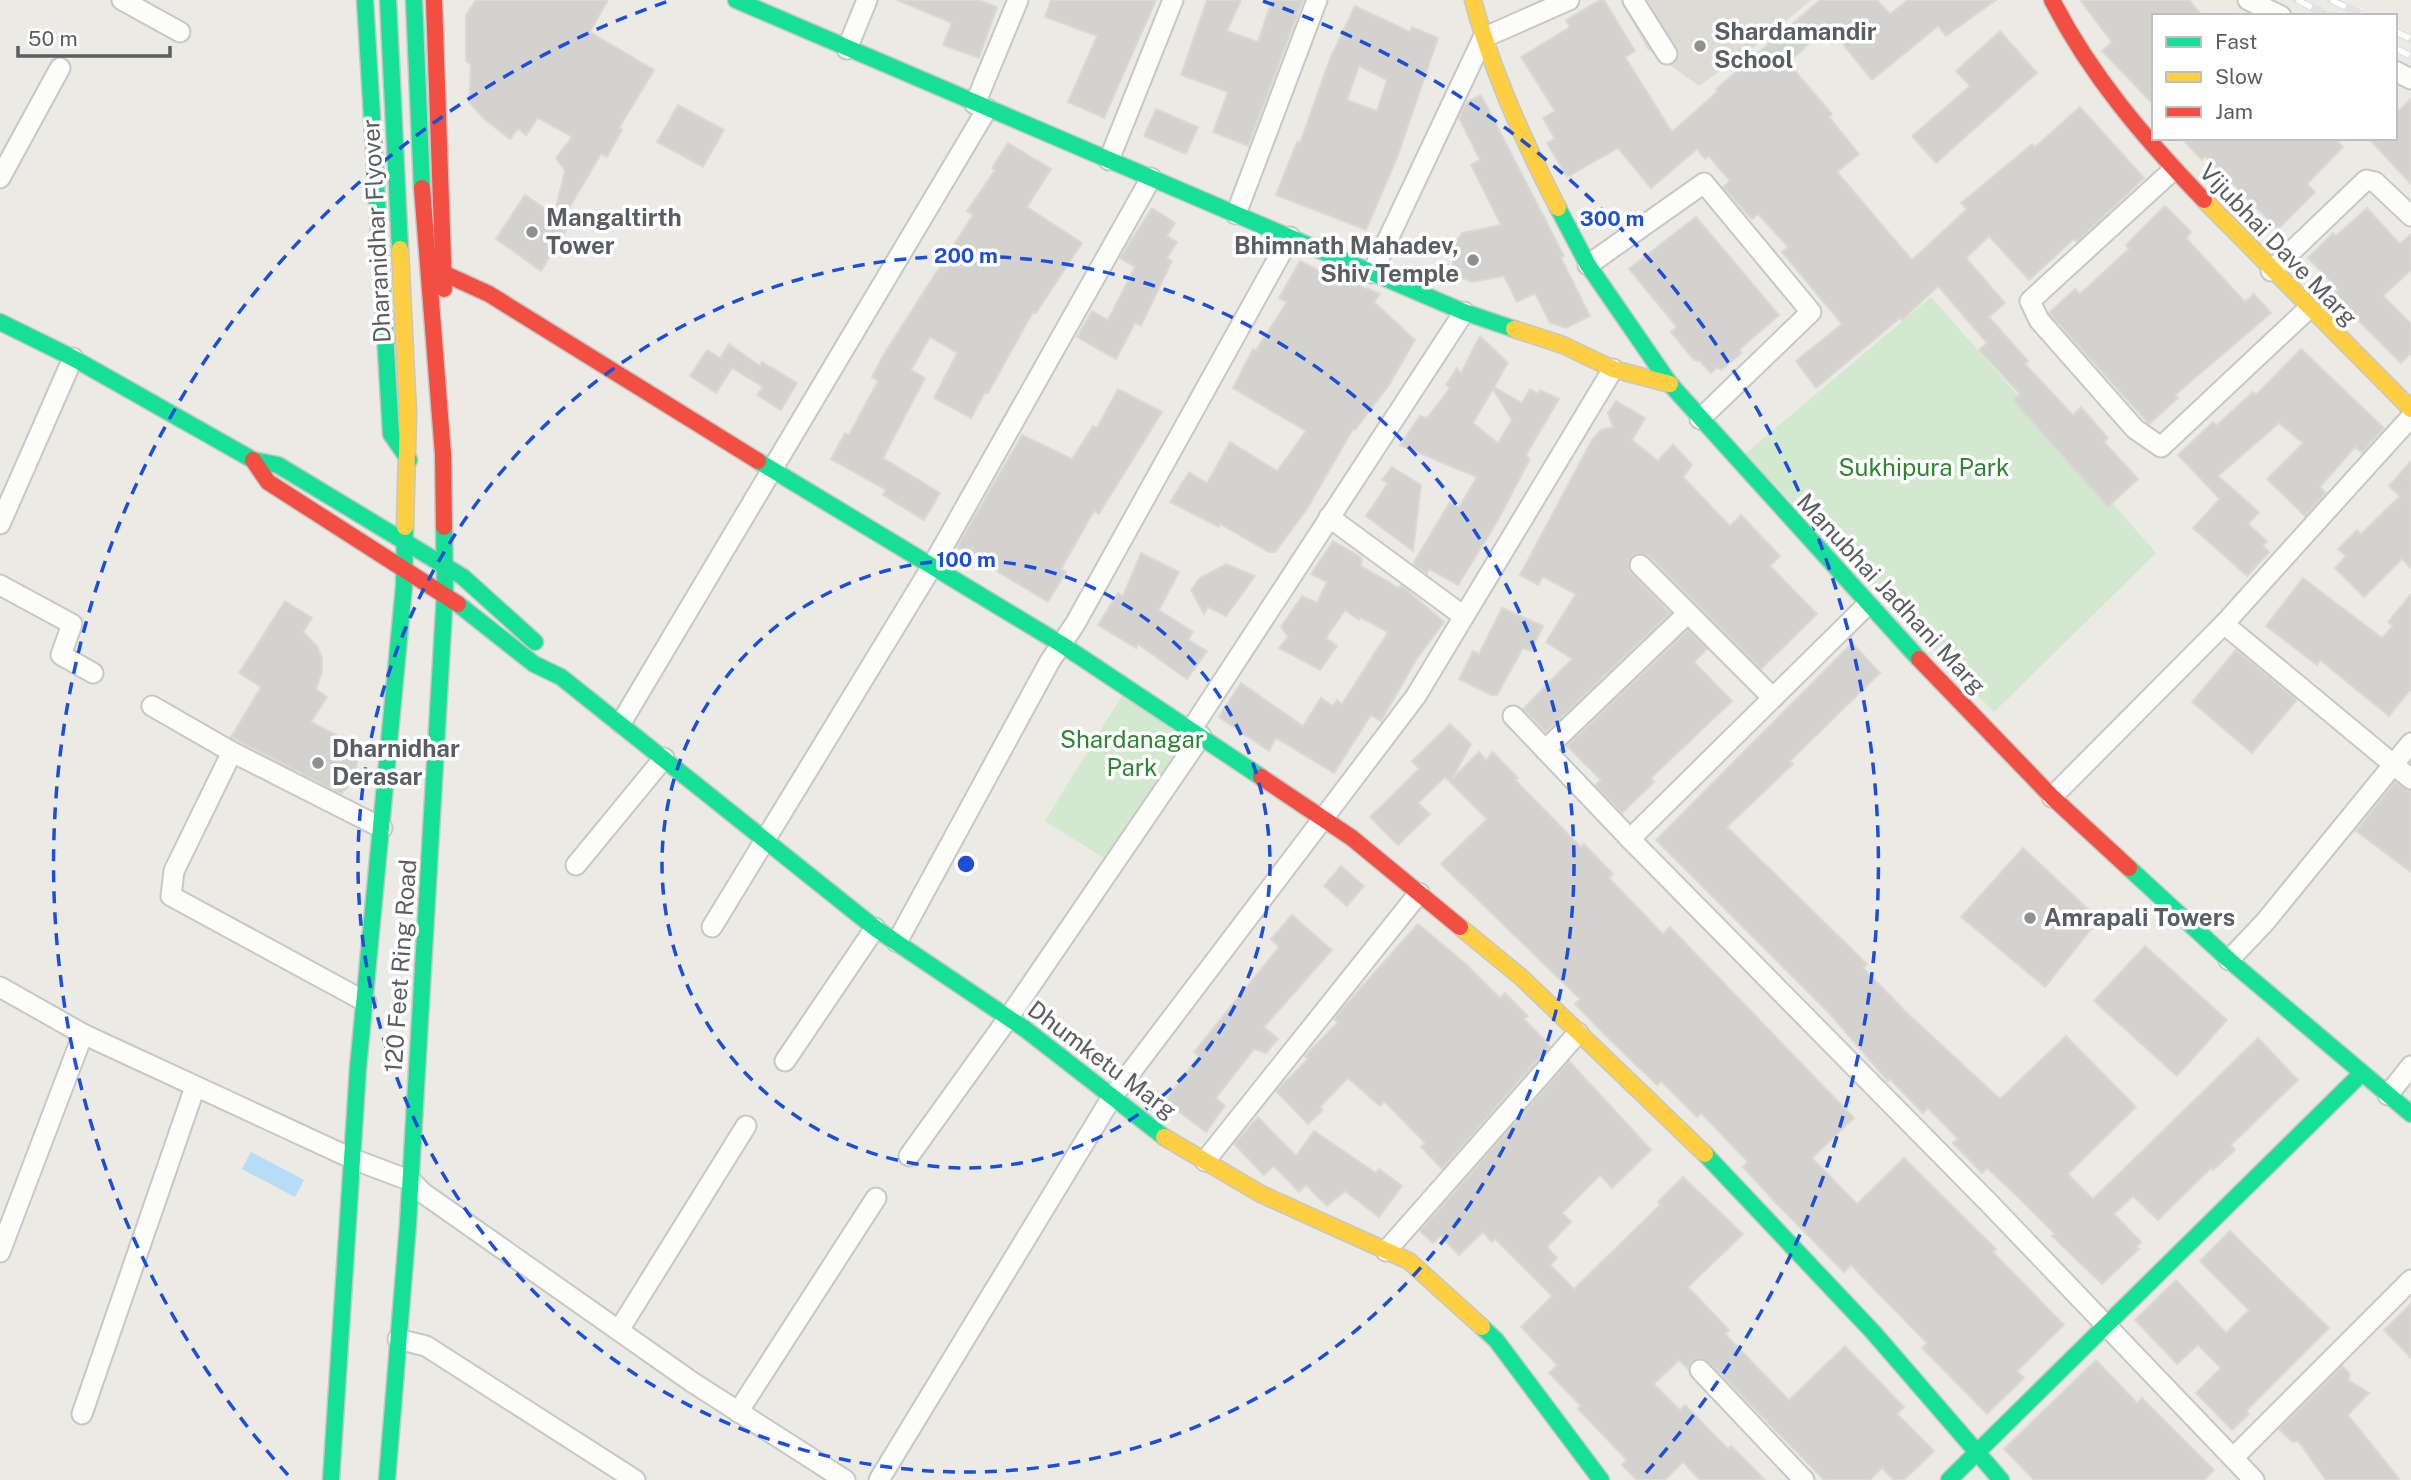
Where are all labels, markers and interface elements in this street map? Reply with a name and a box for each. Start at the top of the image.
scale bar [18,14,170,58]
legend [2152,14,2397,140]
place label: Shardamandir School [1714,17,1877,73]
text: 50 m [28,26,78,51]
text: Fast [2215,29,2257,54]
marker: Shardamandir School [1692,38,1708,54]
text: Slow [2215,64,2263,89]
text: Jam [2215,99,2253,124]
street label: Dharanidhar Flyover [356,118,396,344]
street label: Vijubhai Dave Marg [2194,157,2363,331]
place label: Mangaltirth Tower [546,203,682,259]
text: 300 m [1580,206,1644,231]
marker: Mangaltirth Tower [524,224,540,240]
place label: Bhimnath Mahadev, Shiv Temple [1234,231,1459,287]
text: 200 m [934,243,998,268]
marker: Bhimnath Mahadev, Shiv Temple [1465,252,1481,268]
park label: Sukhipura Park [1838,453,2010,481]
street label: Manubhai Jadhani Marg [1792,487,1992,699]
text: 100 m [936,547,996,572]
park label: Shardanagar Park [1060,725,1204,781]
place label: Dharnidhar Derasar [332,734,460,790]
marker: Dharnidhar Derasar [310,755,326,771]
centre of rings [954,852,978,876]
street label: 120 Feet Ring Road [379,858,421,1074]
place label: Amrapali Towers [2044,903,2235,931]
marker: Amrapali Towers [2022,910,2038,926]
street label: Dhumketu Marg [1023,994,1182,1124]

